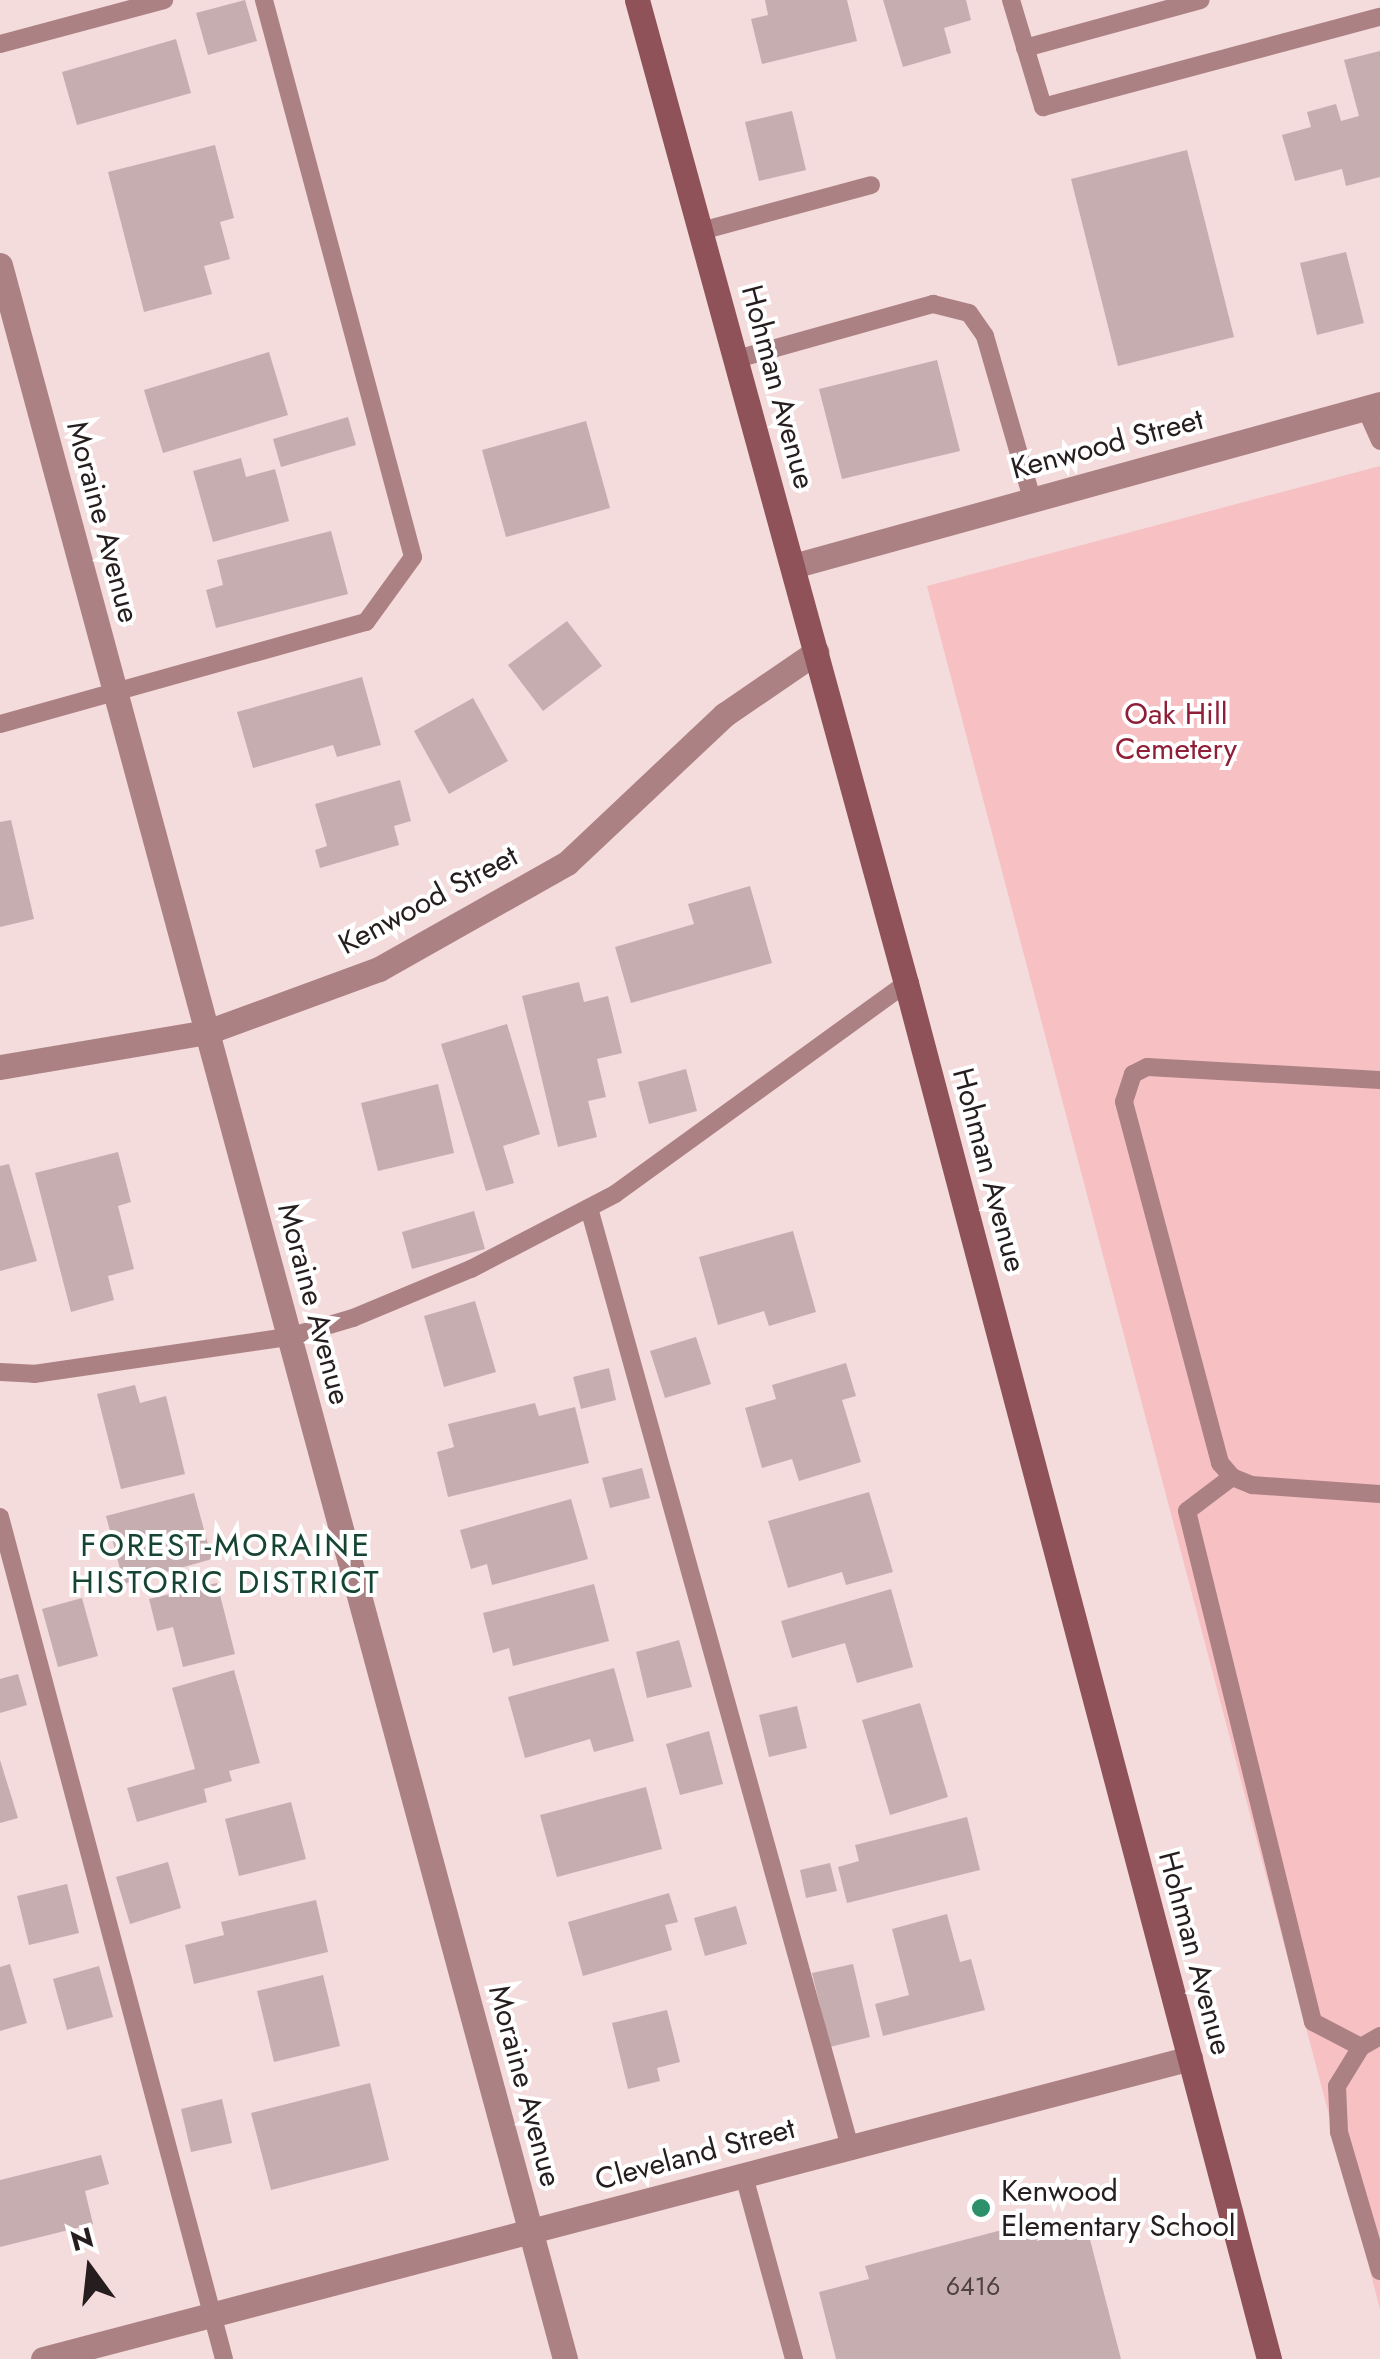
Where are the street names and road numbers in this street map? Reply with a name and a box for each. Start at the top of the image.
street label: Hohman Avenue [733,281,823,493]
street label: Kenwood Street [1007,401,1207,487]
street label: Moraine Avenue [59,417,147,627]
street label: Kenwood Street [332,838,524,962]
street label: Hohman Avenue [944,1064,1034,1276]
street label: Moraine Avenue [270,1199,358,1409]
street label: Hohman Avenue [1150,1847,1240,2059]
street label: Moraine Avenue [481,1981,569,2191]
street label: Cleveland Street [591,2110,799,2198]

